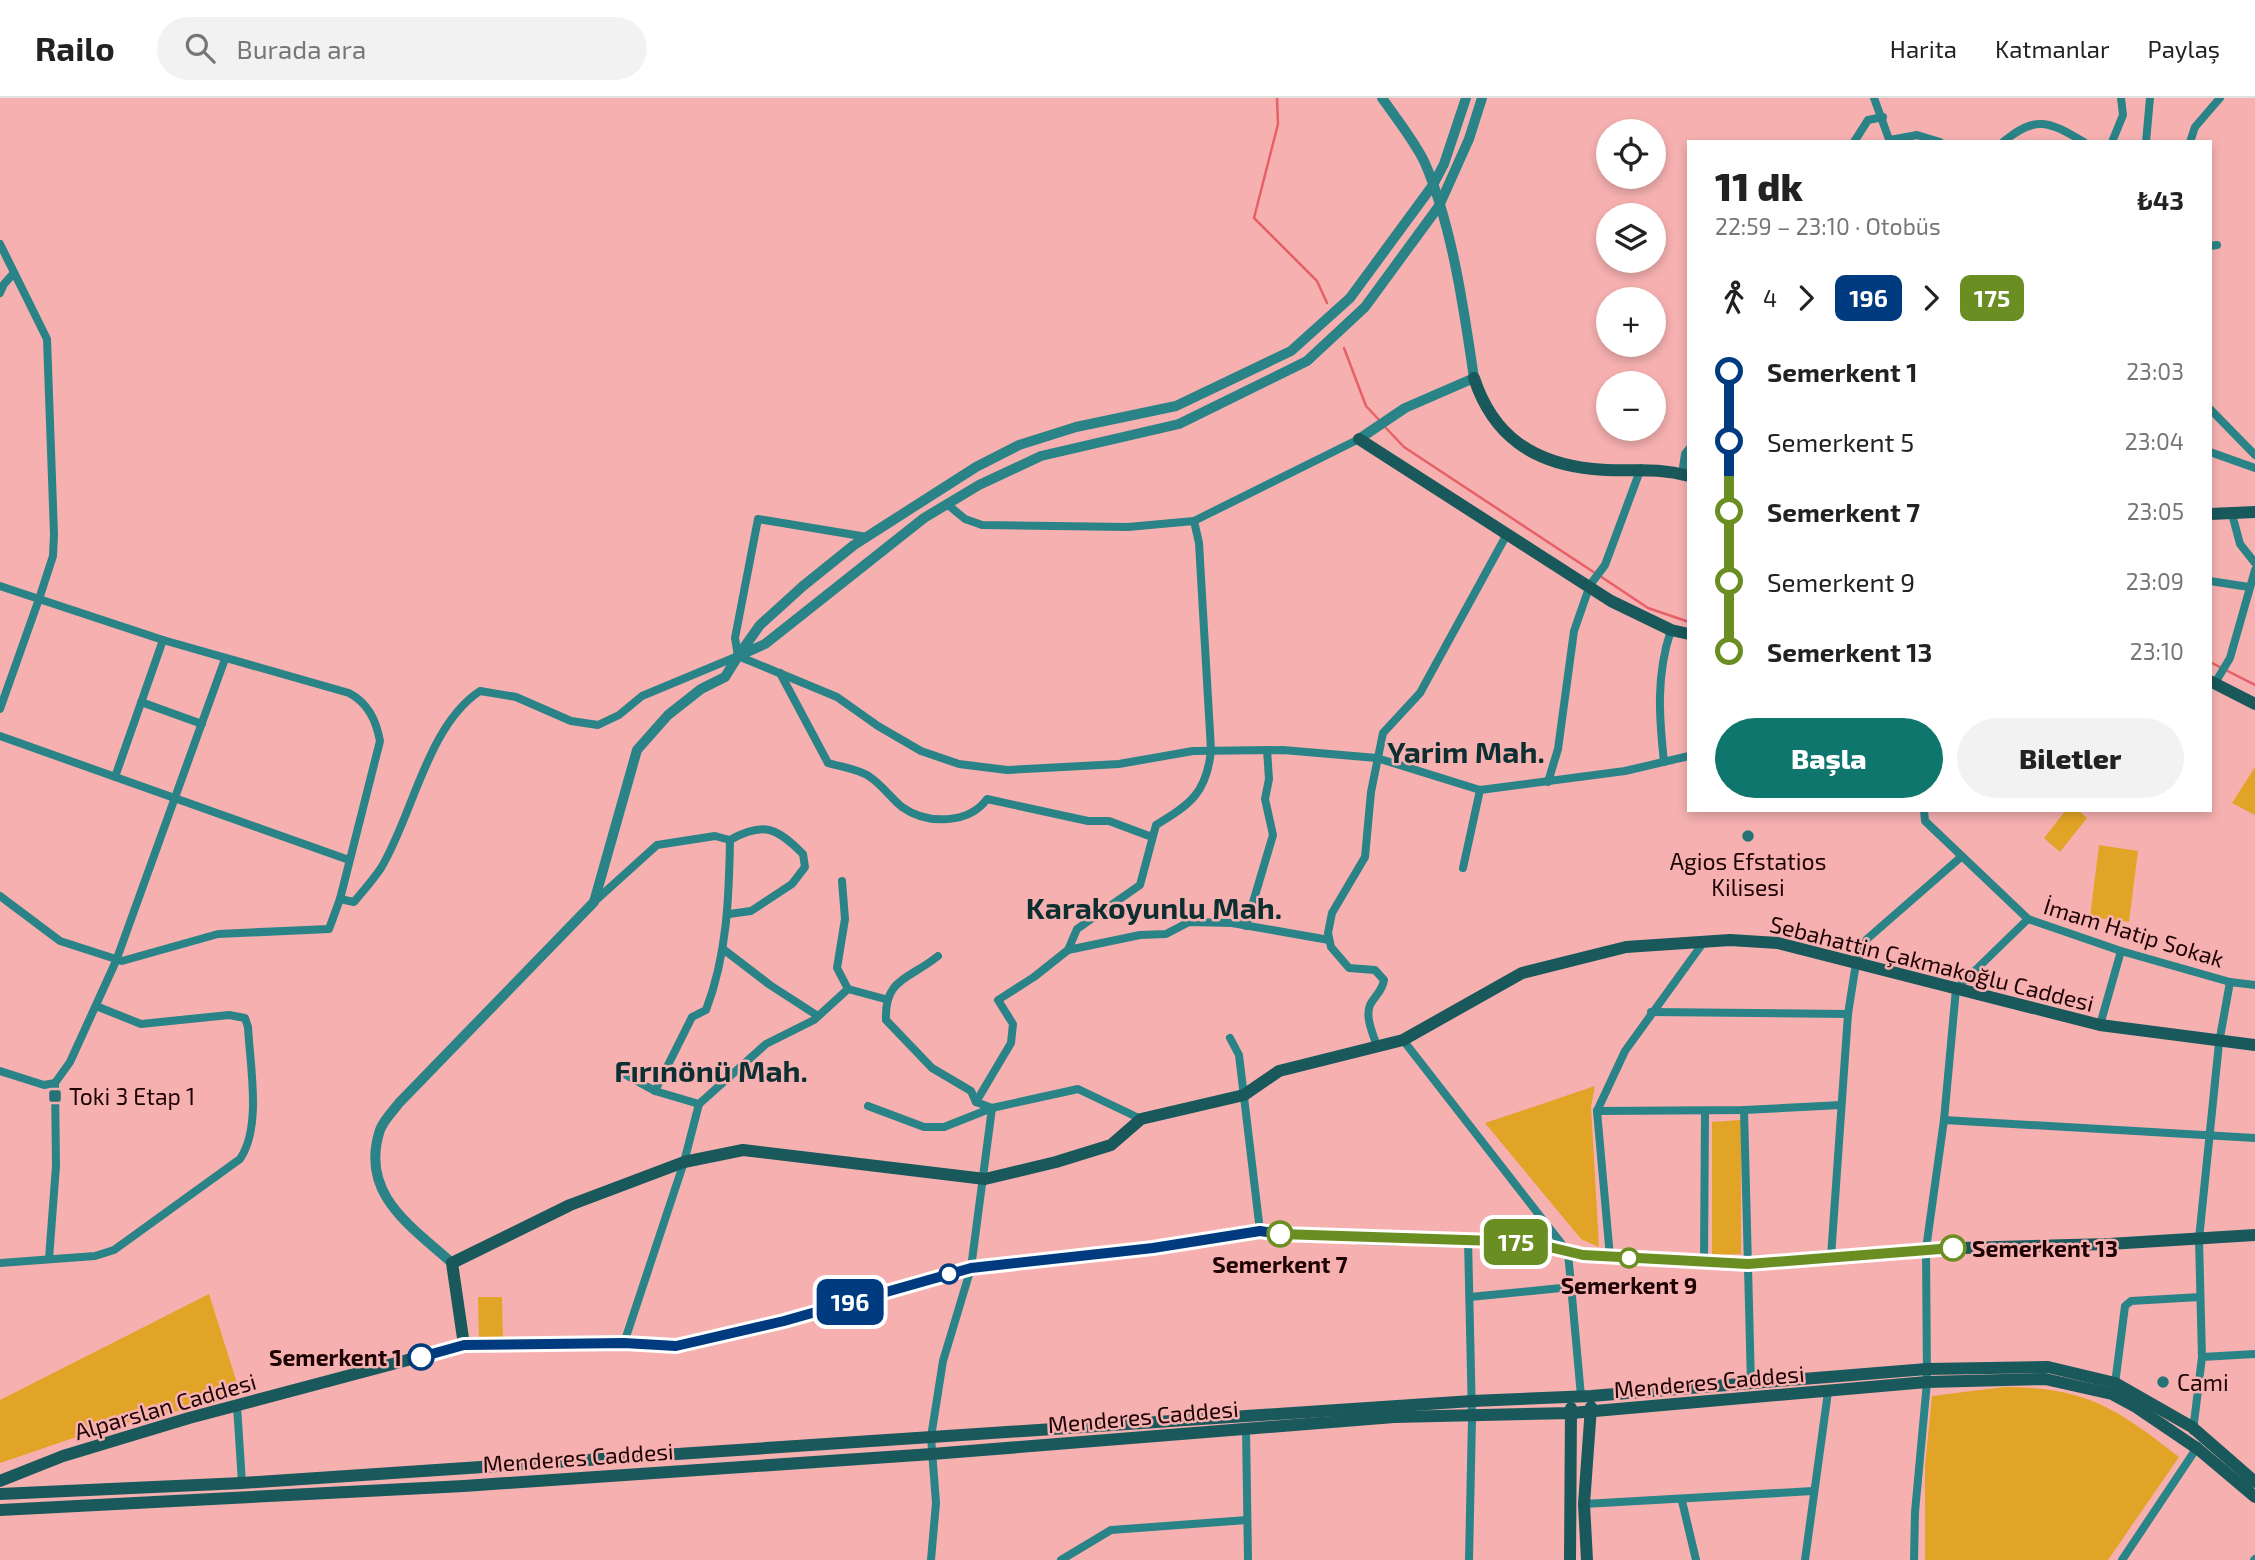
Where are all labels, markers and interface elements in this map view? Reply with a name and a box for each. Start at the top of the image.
search box [157,17,647,80]
text: Railo [35,28,115,68]
icon: search [181,29,219,67]
text: Burada ara [237,33,366,64]
text: Harita [1890,34,1957,63]
text: Katmanlar [1995,34,2110,63]
text: Paylaş [2148,34,2220,63]
map controls [1596,119,1666,441]
button: locate [1596,119,1666,189]
text: 11 dk [1715,163,1803,209]
text: ₺43 [2137,184,2184,215]
button: layers [1596,203,1666,273]
text: 22:59 – 23:10 · Otobüs [1715,212,1941,240]
icon: walk [1715,279,1753,317]
icon: forward [1787,279,1825,317]
icon: forward [1912,279,1950,317]
text: 196 [1849,283,1888,312]
text: 175 [1974,283,2010,312]
text: 4 [1763,284,1777,312]
button: + [1596,287,1666,357]
text: Semerkent 1 [1767,356,1917,387]
text: 23:03 [2126,357,2184,385]
button: − [1596,371,1666,441]
text: Semerkent 5 [1767,426,1914,457]
text: 23:04 [2125,427,2184,455]
text: Semerkent 7 [1767,496,1920,527]
text: 23:05 [2127,497,2184,525]
text: Semerkent 9 [1767,566,1915,597]
text: 23:09 [2126,567,2184,595]
text: Semerkent 13 [1767,636,1932,667]
text: 23:10 [2130,637,2184,665]
button: Başla [1715,718,1943,798]
button: Biletler [1957,718,2184,798]
district label: Yarim Mah. [1387,733,1545,769]
marker: Agios Efstatios Kilisesi [1740,828,1756,844]
place label: Agios Efstatios Kilisesi [1670,847,1826,901]
district label: Karakoyunlu Mah. [1026,889,1282,926]
street label: İmam Hatip Sokak [2040,891,2228,973]
street label: Sebahattin Çakmakoğlu Caddesi [1767,909,2097,1018]
district label: Fırınönü Mah. [614,1052,808,1088]
place label: Toki 3 Etap 1 [69,1082,195,1110]
marker: Toki 3 Etap 1 [47,1088,63,1104]
line badge: 175 [1476,1219,1556,1265]
marker: Semerkent 7 [1267,1221,1293,1247]
text: 175 [1498,1227,1534,1256]
place label: Semerkent 13 [1972,1234,2118,1262]
marker: Semerkent 13 [1940,1235,1966,1261]
marker: Semerkent 9 [1619,1248,1639,1268]
place label: Semerkent 7 [1212,1250,1348,1278]
unlabelled marker [939,1264,959,1284]
place label: Semerkent 9 [1561,1271,1697,1299]
line badge: 196 [810,1279,890,1325]
text: 196 [831,1287,869,1316]
place label: Semerkent 1 [269,1343,402,1371]
marker: Semerkent 1 [408,1344,434,1370]
street label: Menderes Caddesi [1612,1359,1806,1403]
street label: Alparslan Caddesi [71,1367,259,1445]
place label: Cami [2177,1368,2229,1396]
marker: Cami [2155,1374,2171,1390]
street label: Menderes Caddesi [1046,1394,1240,1438]
street label: Menderes Caddesi [482,1436,674,1478]

